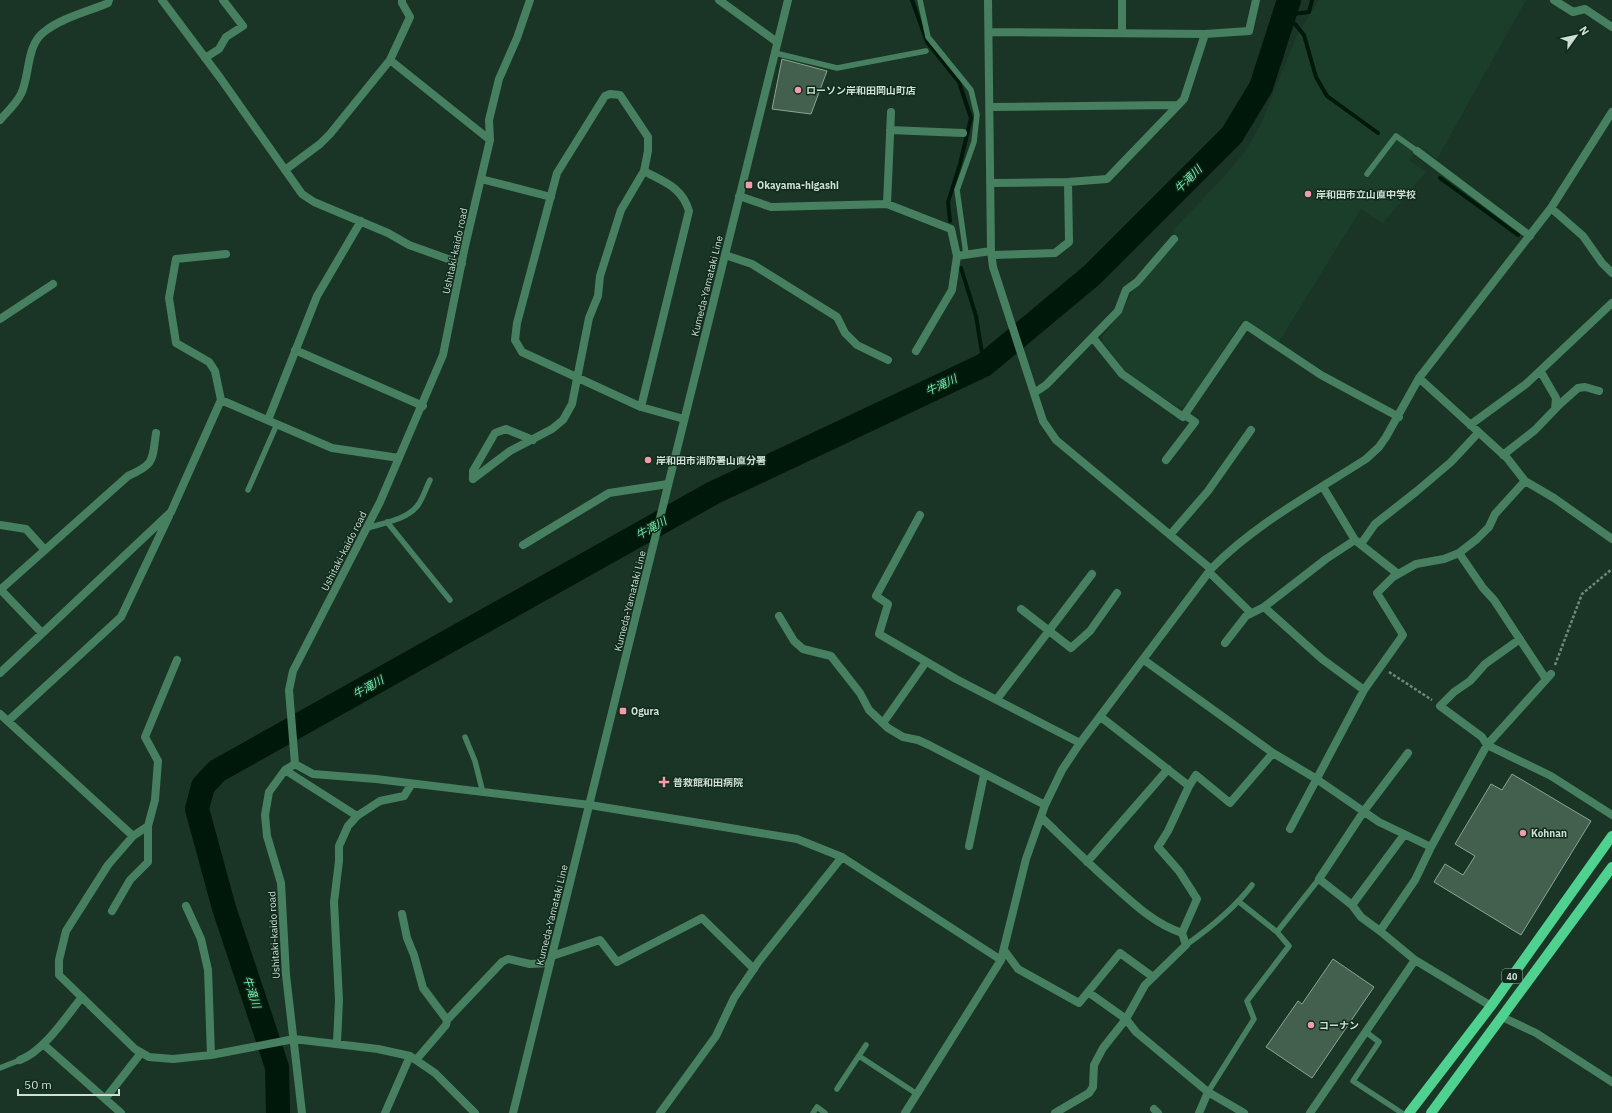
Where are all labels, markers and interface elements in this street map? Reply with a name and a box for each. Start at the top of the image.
north arrow [1556,16,1596,56]
text: N [1576,23,1592,38]
place label: ローソン岸和田岡山町店 [806,84,916,97]
marker: ローソン岸和田岡山町店 [793,85,803,95]
water label: 牛滝川 [1171,162,1205,196]
place label: Okayama-higashi [757,179,839,192]
marker: Okayama-higashi [744,180,754,190]
place label: 岸和田市立山直中学校 [1316,188,1416,201]
marker: 岸和田市立山直中学校 [1303,189,1313,199]
street label: Ushitaki-kaido road [440,207,470,295]
street label: Kumeda-Yamataki Line [688,234,726,338]
water label: 牛滝川 [923,371,960,398]
place label: 岸和田市消防署山直分署 [656,454,766,467]
marker: 岸和田市消防署山直分署 [643,455,653,465]
street label: Ushitaki-kaido road [318,509,370,593]
water label: 牛滝川 [633,513,670,542]
street label: Kumeda-Yamataki Line [611,549,649,653]
water label: 牛滝川 [350,672,387,701]
place label: Ogura [631,705,659,718]
marker: Ogura [618,706,628,716]
marker: 普救館和田病院 [658,776,670,788]
place label: 普救館和田病院 [673,776,743,789]
place label: Kohnan [1531,827,1567,840]
marker: Kohnan [1518,828,1528,838]
street label: Kumeda-Yamataki Line [533,863,571,967]
street label: Ushitaki-kaido road [265,891,283,979]
road number: 40 [1502,969,1522,983]
water label: 牛滝川 [240,974,264,1011]
place label: コーナン [1319,1019,1359,1032]
marker: コーナン [1306,1020,1316,1030]
scale bar [18,1071,119,1097]
text: 50 m [24,1077,52,1092]

